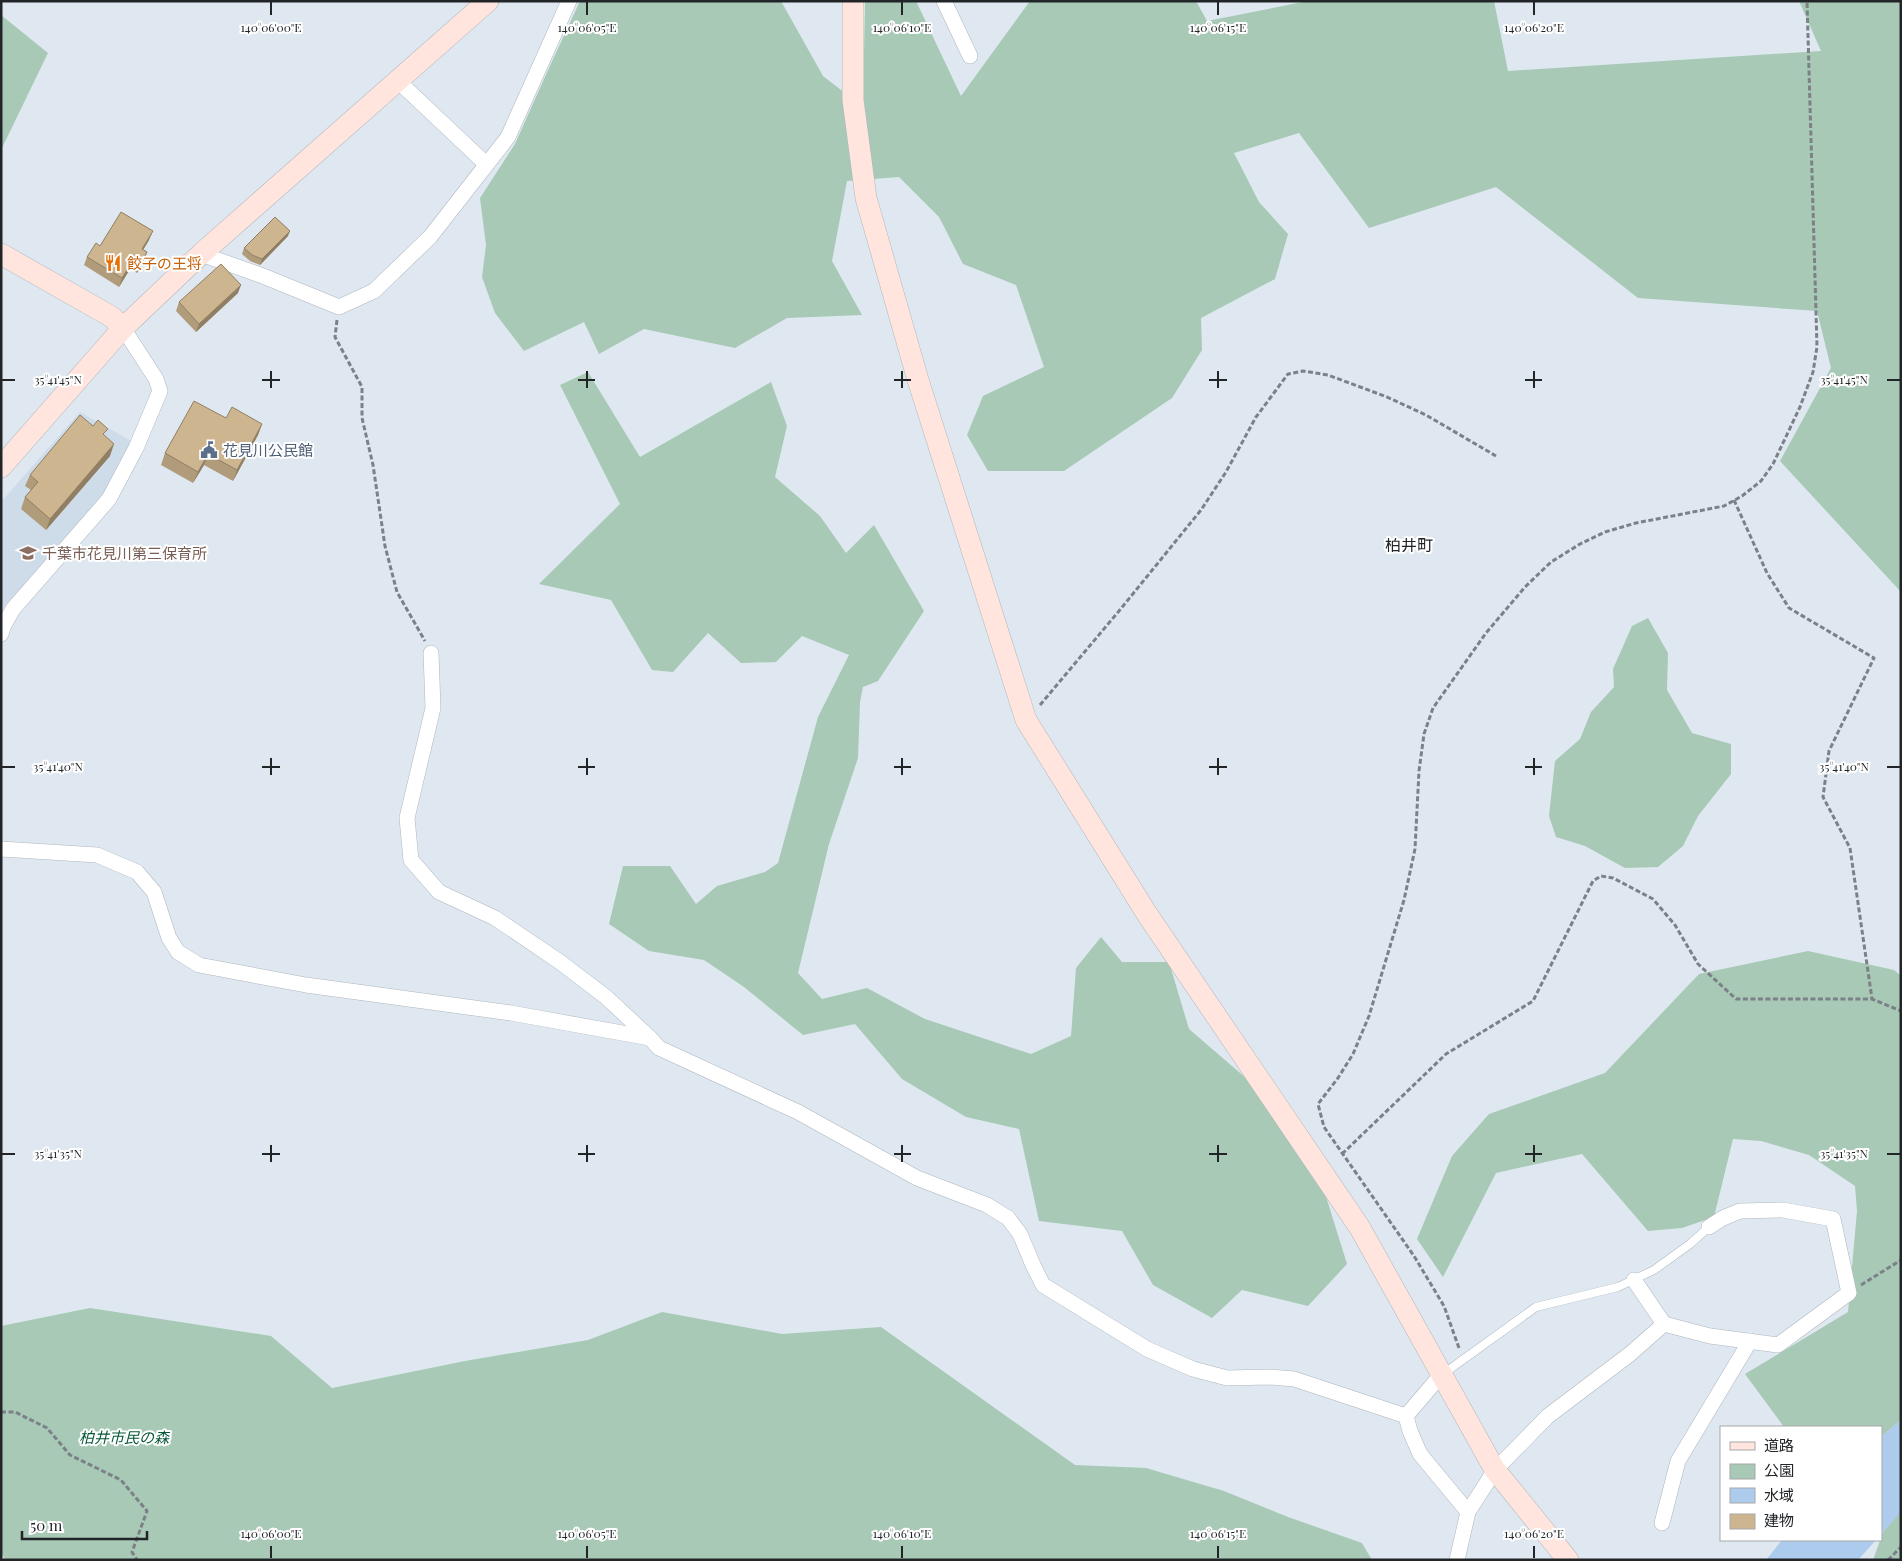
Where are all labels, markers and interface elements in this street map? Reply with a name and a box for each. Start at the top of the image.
text: 140°06'00"E [240,19,302,35]
text: 140°06'05"E [557,19,617,35]
text: 140°06'10"E [873,19,931,35]
text: 140°06'15"E [1190,19,1246,35]
text: 140°06'20"E [1504,19,1564,35]
restaurant icon: 餃子の王将 [103,253,123,273]
place label: 餃子の王将 [127,253,202,273]
text: 35°41'45"N [34,371,82,387]
text: 35°41'45"N [1820,371,1868,387]
public building icon: 花見川公民館 [199,440,219,460]
place label: 花見川公民館 [223,440,313,460]
district label: 柏井町 [1385,534,1433,555]
school or university icon: 千葉市花見川第三保育所 [18,543,38,563]
place label: 千葉市花見川第三保育所 [42,543,207,563]
text: 35°41'40"N [33,758,83,774]
text: 35°41'40"N [1819,758,1869,774]
text: 35°41'35"N [34,1145,83,1161]
text: 35°41'35"N [1820,1145,1869,1161]
legend [1720,1426,1882,1541]
park label: 柏井市民の森 [79,1427,171,1447]
text: 道路 [1764,1435,1794,1455]
text: 公園 [1764,1460,1794,1480]
text: 水域 [1764,1485,1794,1505]
scale bar [22,1508,148,1540]
text: 建物 [1764,1510,1794,1530]
text: 50 m [30,1515,63,1535]
text: 140°06'00"E [240,1525,302,1541]
text: 140°06'05"E [557,1525,617,1541]
text: 140°06'10"E [873,1525,931,1541]
text: 140°06'15"E [1190,1525,1246,1541]
text: 140°06'20"E [1504,1525,1564,1541]

